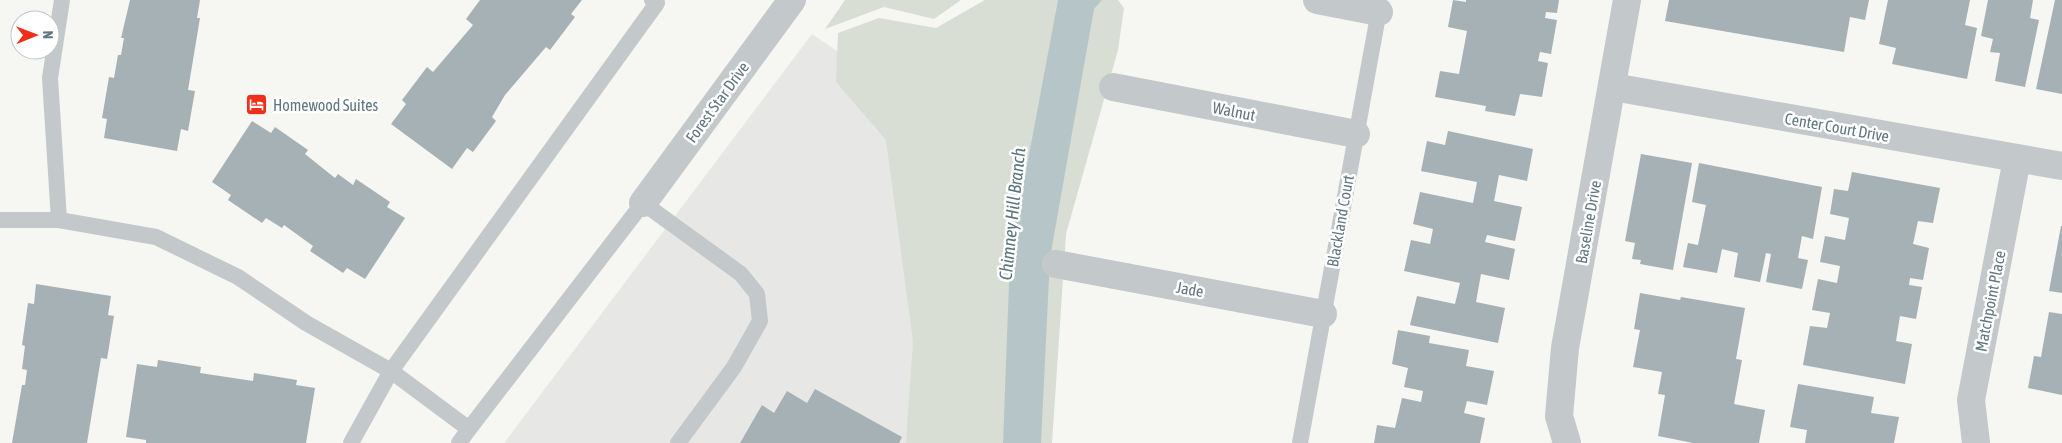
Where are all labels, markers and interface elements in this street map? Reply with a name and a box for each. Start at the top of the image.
north arrow [10,10,60,60]
text: N [40,31,56,39]
street label: Forest Star Drive [682,58,752,146]
hotel icon: Homewood Suites [245,93,269,117]
place label: Homewood Suites [273,96,378,114]
street label: Walnut [1211,98,1257,124]
street label: Center Court Drive [1783,109,1891,145]
water label: Chimney Hill Branch [995,147,1029,281]
street label: Blackland Court [1323,173,1357,268]
street label: Baseline Drive [1572,179,1604,265]
street label: Matchpoint Place [1971,249,2010,353]
street label: Jade [1175,278,1205,300]

